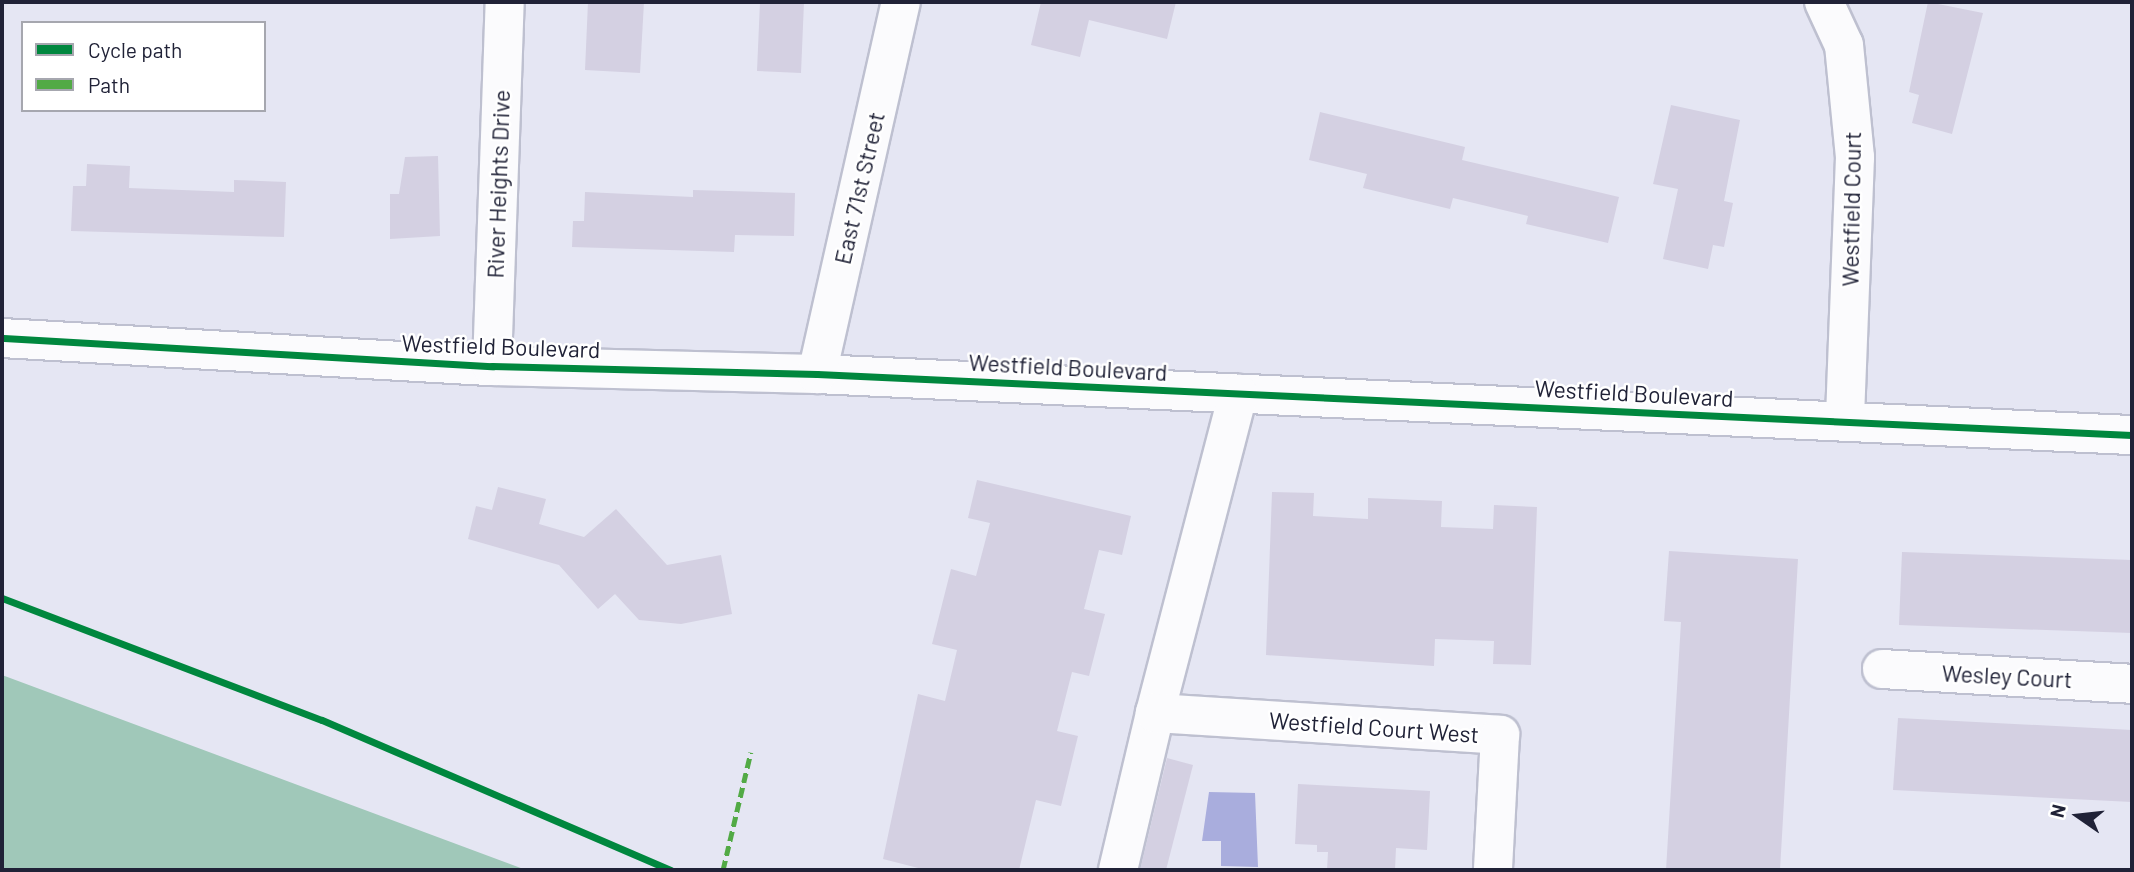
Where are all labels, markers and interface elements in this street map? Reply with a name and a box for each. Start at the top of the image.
legend [21,21,266,112]
text: Cycle path [88,37,182,62]
text: Path [88,72,130,97]
street label: River Heights Drive [481,89,515,279]
street label: East 71st Street [828,109,890,267]
street label: Westfield Court [1836,131,1866,287]
street label: Westfield Boulevard [401,329,601,363]
street label: Westfield Boulevard [968,348,1168,386]
street label: Westfield Boulevard [1534,374,1734,412]
street label: Wesley Court [1941,659,2073,693]
street label: Westfield Court West [1268,706,1480,748]
north arrow [2043,781,2113,851]
text: N [2044,802,2070,820]

